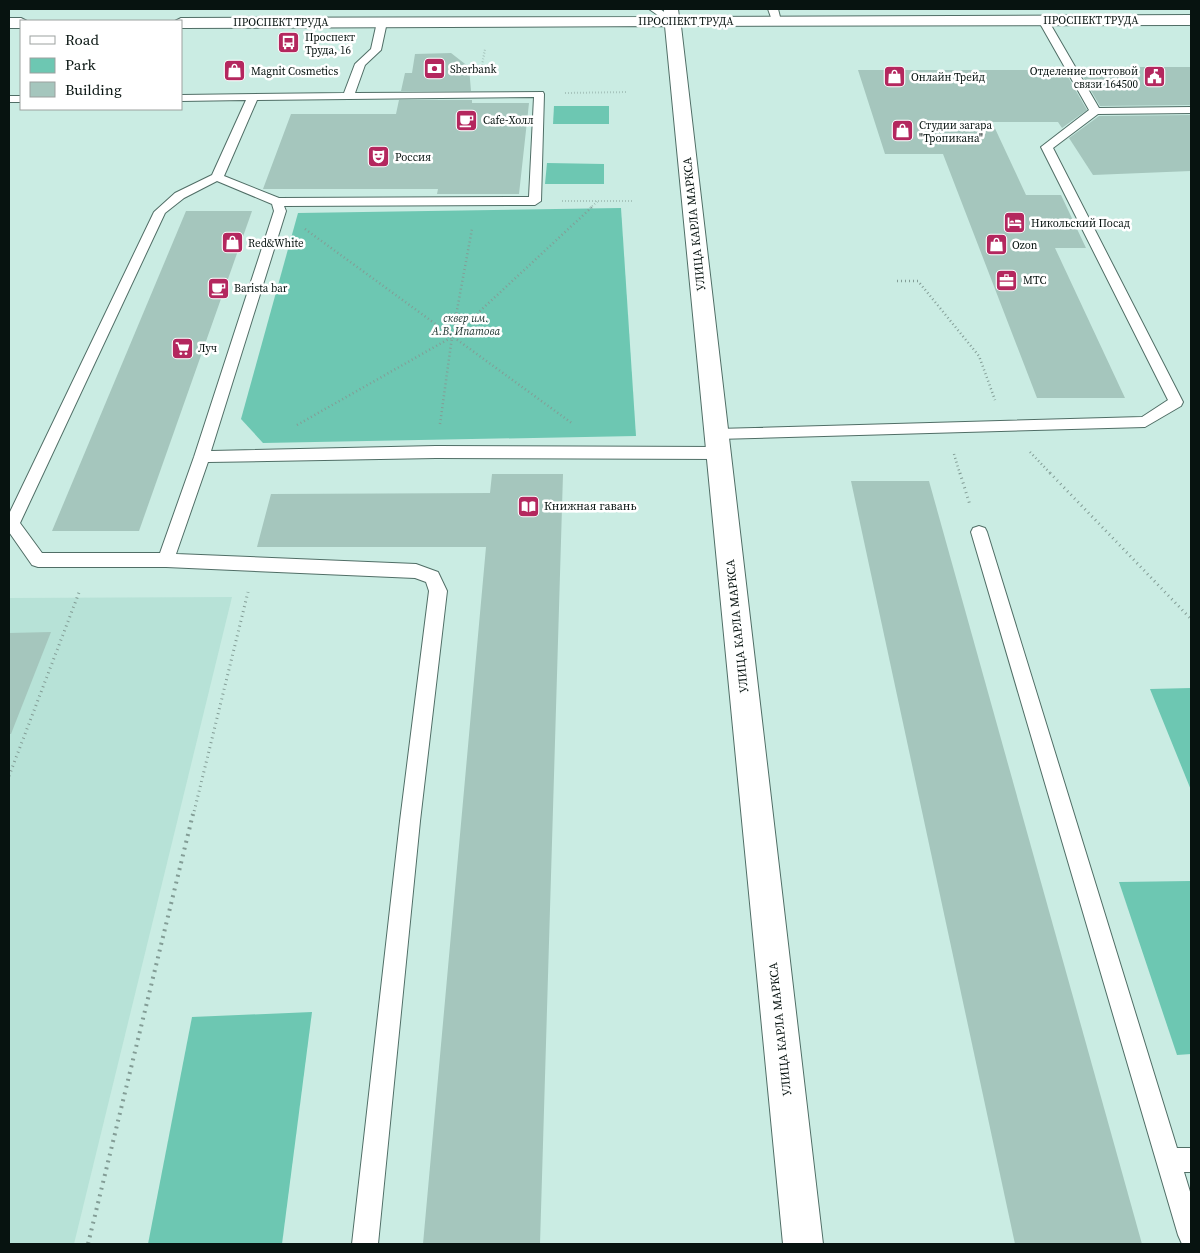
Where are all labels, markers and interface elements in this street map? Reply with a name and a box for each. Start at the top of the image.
street label: ПРОСПЕКТ ТРУДА [1043,13,1139,28]
street label: ПРОСПЕКТ ТРУДА [638,14,734,29]
street label: ПРОСПЕКТ ТРУДА [233,15,329,30]
legend [20,20,182,110]
text: Road [65,29,99,50]
place label: Проспект Труда, 16 [305,30,355,58]
bus stop icon: Проспект Труда, 16 [277,31,301,55]
text: Park [65,54,97,75]
bank icon: Sberbank [422,57,446,81]
shop icon: Magnit Cosmetics [223,59,247,83]
place label: Sberbank [450,62,498,77]
place label: Magnit Cosmetics [251,64,338,79]
place label: Отделение почтовой связи 164500 [1030,64,1138,92]
shop icon: Онлайн Трейд [883,65,907,89]
public building icon: Отделение почтовой связи 164500 [1142,65,1166,89]
place label: Онлайн Трейд [911,70,985,85]
text: Building [65,79,122,100]
cafe icon: Cafe-Холл [455,108,479,132]
place label: Cafe-Холл [483,113,534,128]
place label: Студии загара "Тропикана" [919,118,992,146]
shop icon: Студии загара "Тропикана" [891,119,915,143]
theatre icon: Россия [367,145,391,169]
place label: Россия [395,150,431,165]
street label: УЛИЦА КАРЛА МАРКСА [679,156,709,292]
hotel icon: Никольский Посад [1003,211,1027,235]
place label: Никольский Посад [1031,216,1130,231]
shop icon: Red&White [220,231,244,255]
shop icon: Ozon [984,233,1008,257]
place label: Red&White [248,236,304,251]
place label: Ozon [1012,238,1038,253]
office icon: МТС [995,268,1019,292]
place label: МТС [1023,273,1046,288]
cafe icon: Barista bar [206,276,230,300]
place label: Barista bar [234,281,288,296]
park label: сквер им. А.В. Ипатова [431,311,501,339]
supermarket icon: Луч [170,336,194,360]
place label: Луч [198,341,217,356]
library icon: Книжная гавань [516,494,540,518]
place label: Книжная гавань [544,498,636,514]
street label: УЛИЦА КАРЛА МАРКСА [722,558,752,694]
street label: УЛИЦА КАРЛА МАРКСА [765,961,795,1097]

